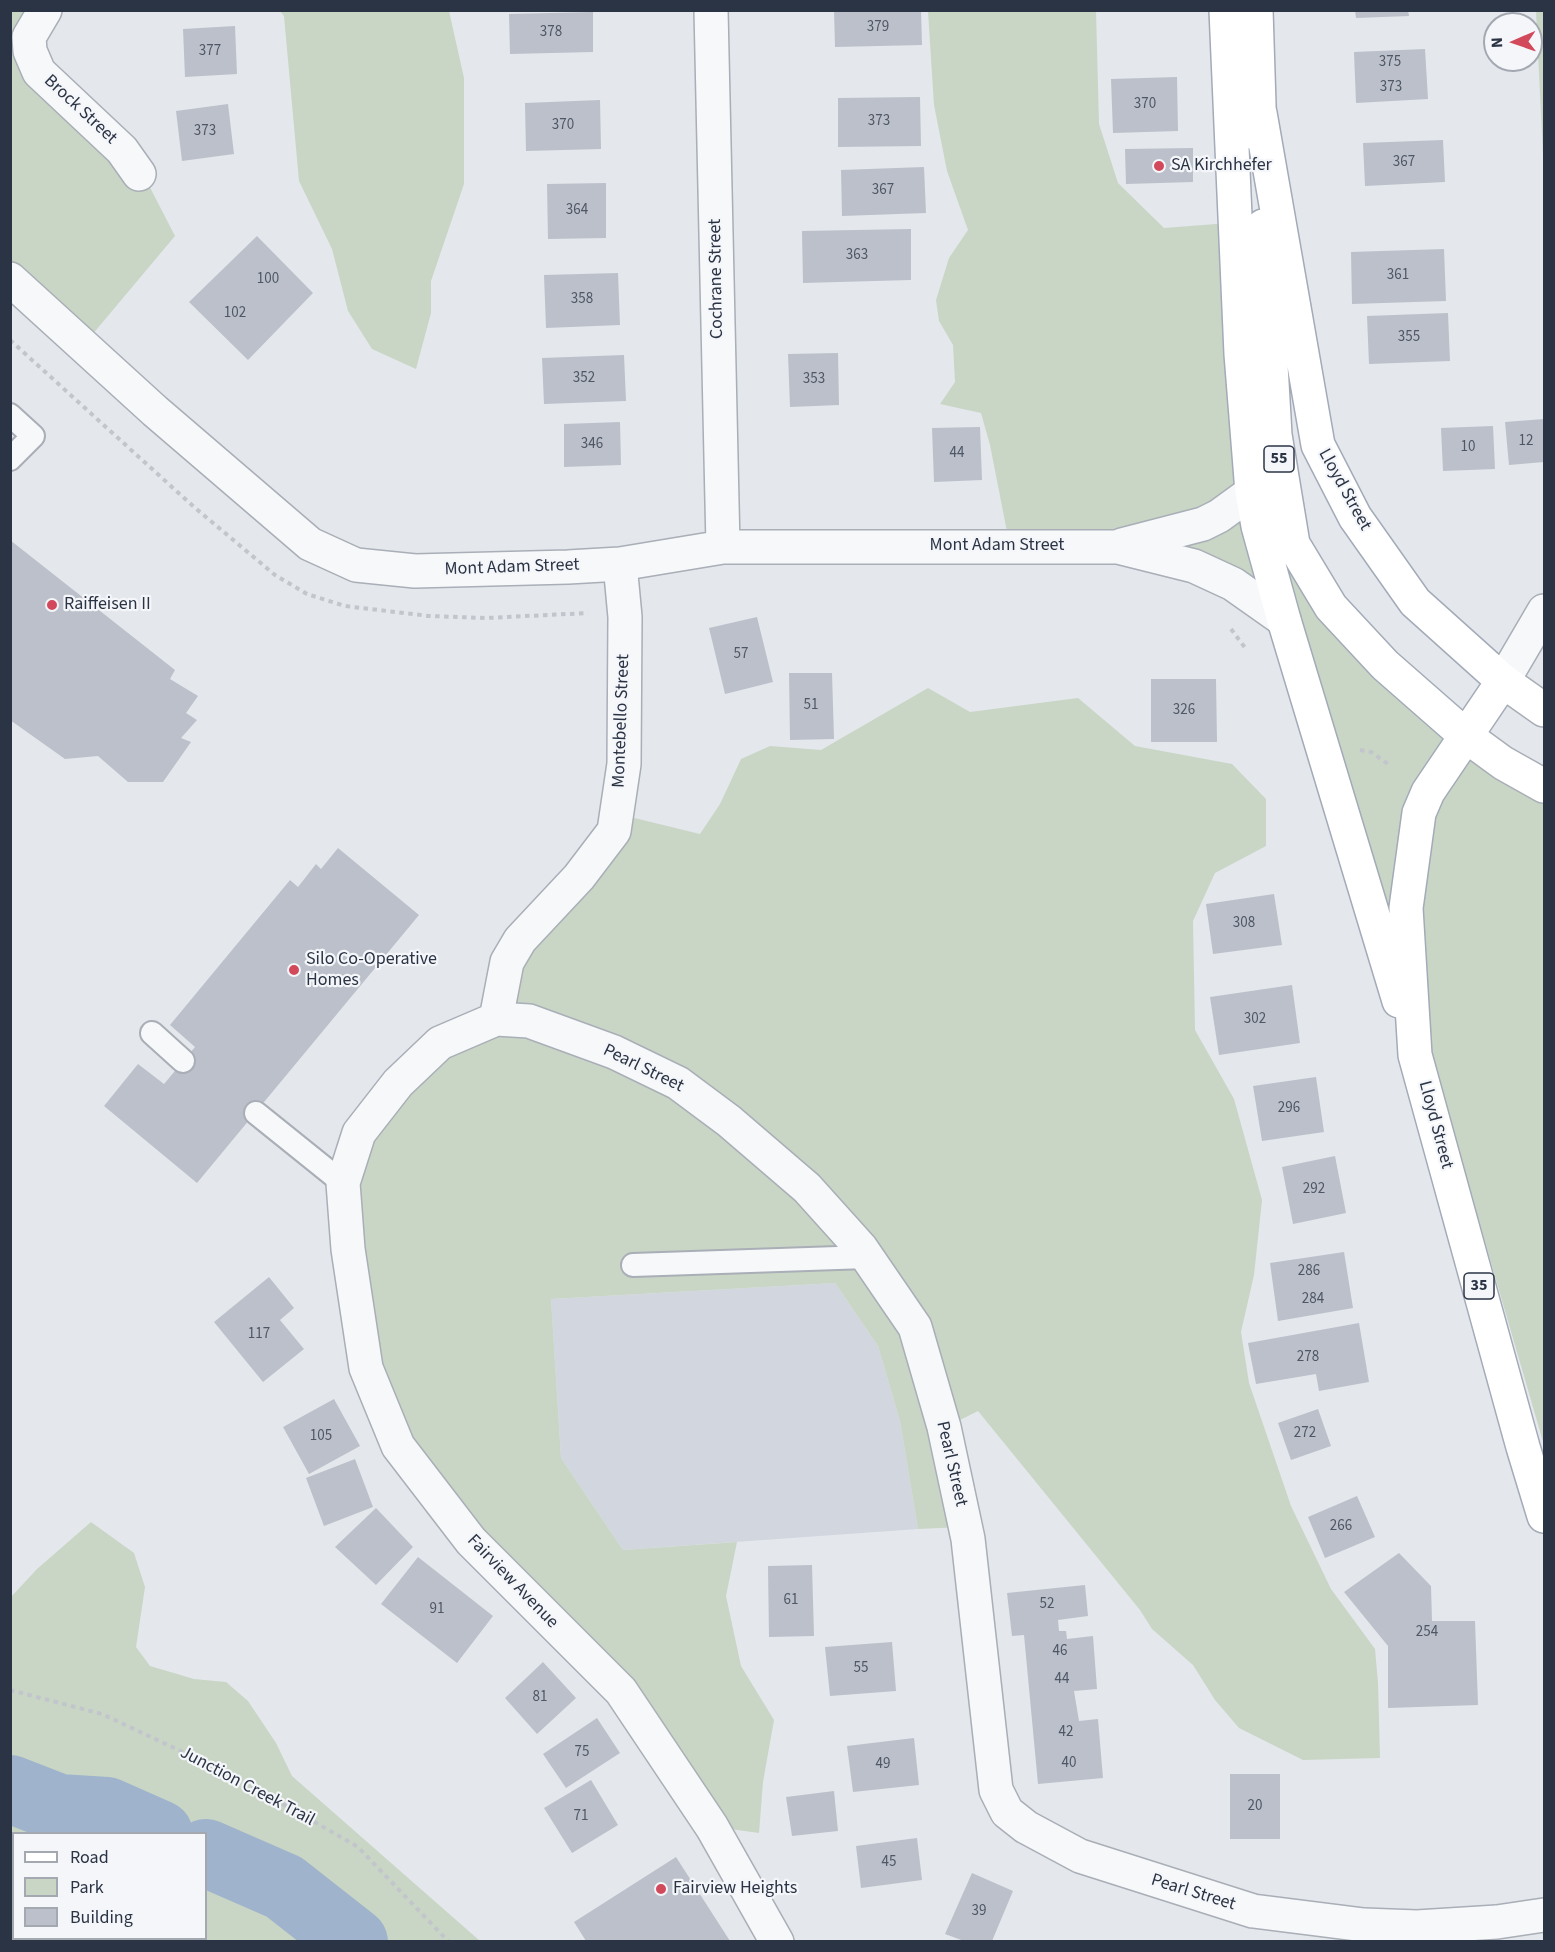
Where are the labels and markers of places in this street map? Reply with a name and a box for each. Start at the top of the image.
place label: SA Kirchhefer [1171,155,1272,177]
marker: SA Kirchhefer [1152,159,1166,173]
place label: Raiffeisen II [64,594,151,616]
marker: Raiffeisen II [45,598,59,612]
place label: Silo Co-Operative Homes [306,949,437,992]
marker: Silo Co-Operative Homes [287,963,301,977]
place label: Fairview Heights [673,1878,797,1900]
marker: Fairview Heights [654,1882,668,1896]

